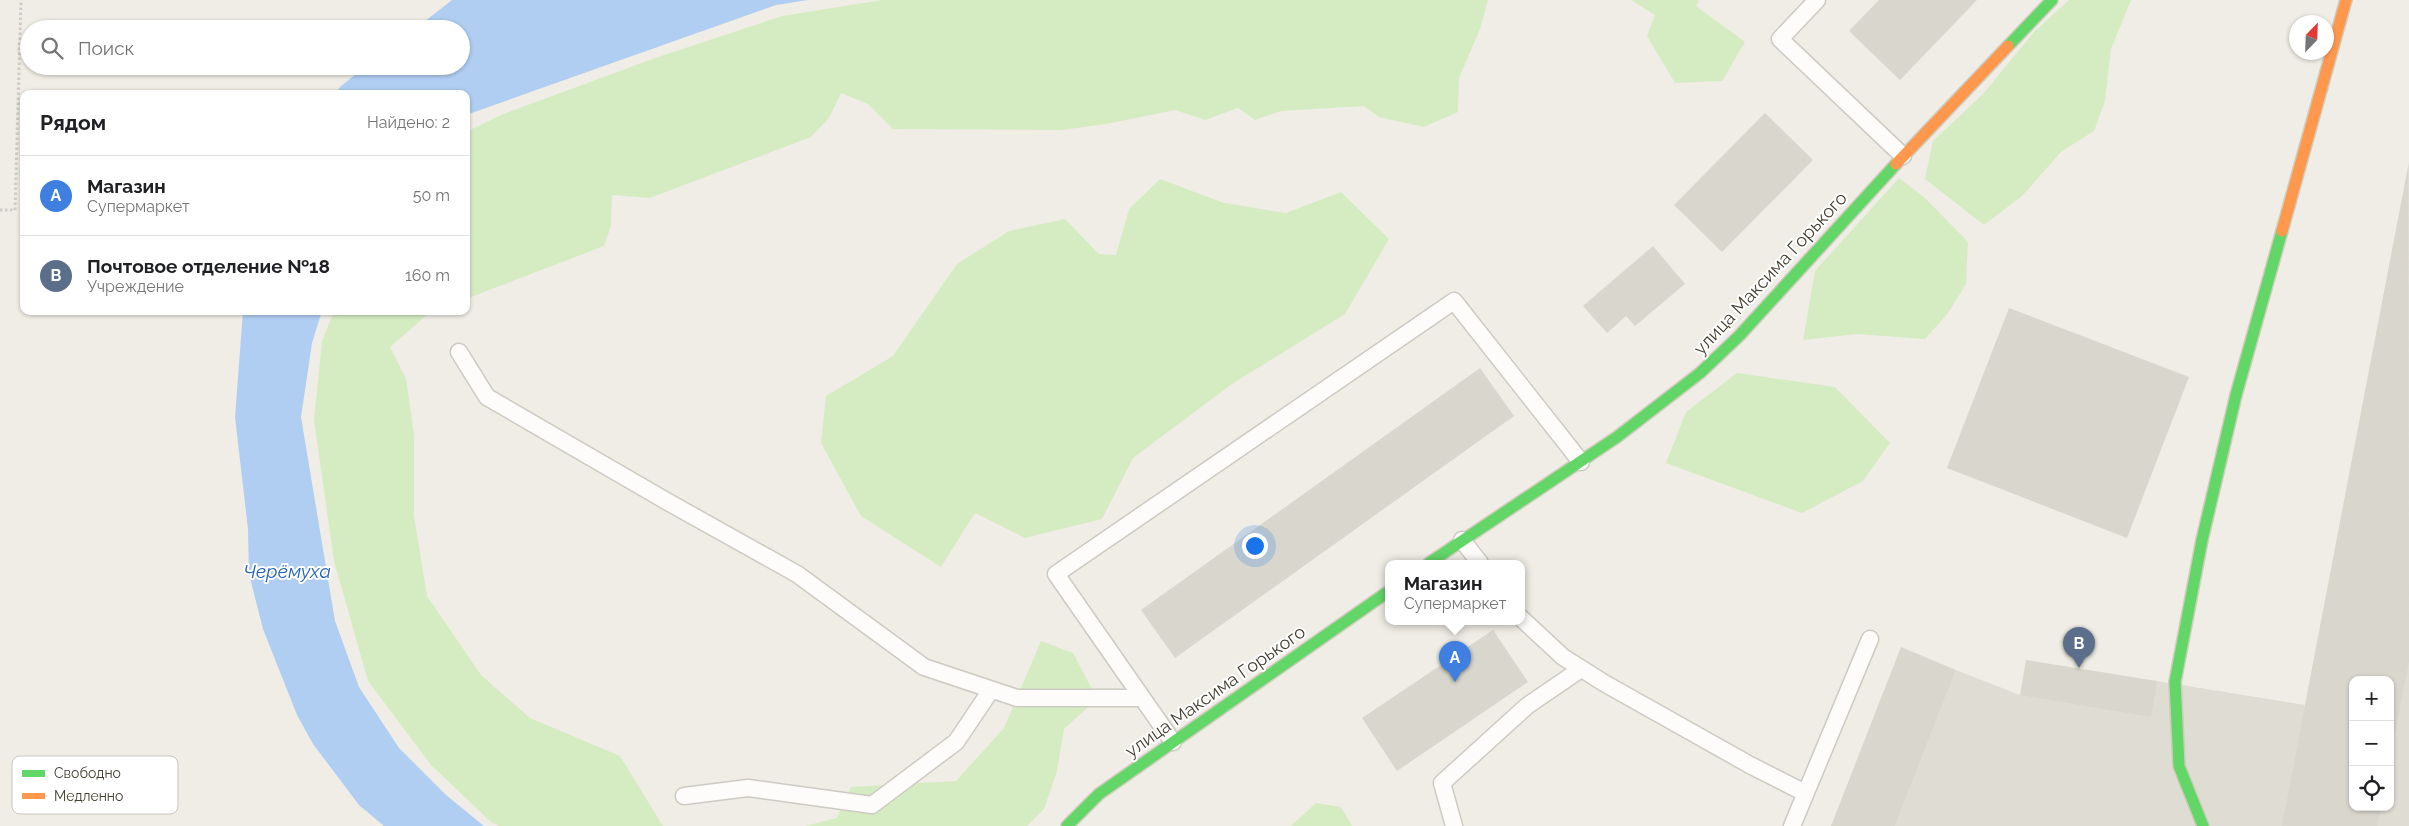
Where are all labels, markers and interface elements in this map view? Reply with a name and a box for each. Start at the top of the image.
north arrow [2289,15,2334,60]
search box [20,20,470,75]
icon: search [38,34,66,62]
text: Поиск [78,37,134,59]
text: Рядом [40,110,106,135]
text: Найдено: 2 [367,113,450,132]
text: Магазин [87,175,166,197]
text: A [51,186,61,205]
text: 50 m [413,186,450,205]
street label: улица Максима Горького [1689,187,1851,359]
text: Супермаркет [87,197,190,216]
text: Почтовое отделение №18 [87,255,330,277]
text: B [51,266,61,285]
text: 160 m [405,266,450,285]
text: Учреждение [87,277,184,296]
your location [1242,533,1268,559]
water label: Черёмуха [243,560,331,582]
popup [1385,560,1525,625]
text: Магазин [1404,572,1482,594]
text: Супермаркет [1404,594,1506,613]
street label: улица Максима Горького [1121,621,1309,761]
pin: B [2063,627,2095,668]
pin: A [1439,641,1471,682]
map controls [2349,676,2394,811]
button: + [2349,676,2394,721]
button: − [2349,721,2394,766]
legend [12,756,178,814]
text: Свободно [54,765,121,781]
button: locate [2349,766,2394,811]
text: Медленно [54,788,123,804]

